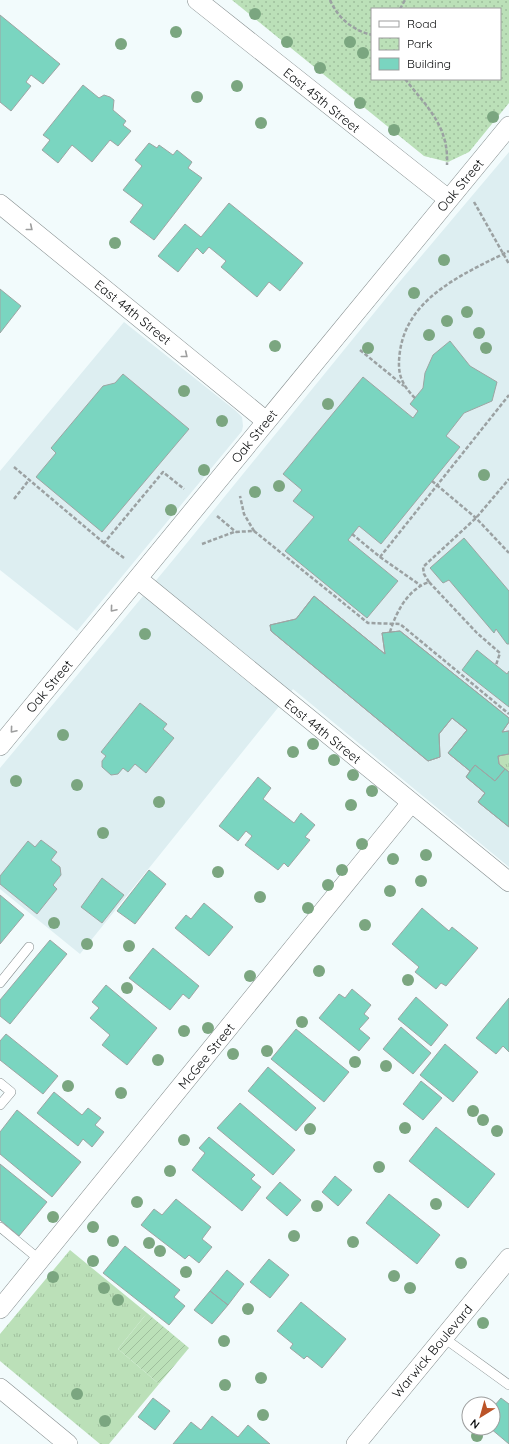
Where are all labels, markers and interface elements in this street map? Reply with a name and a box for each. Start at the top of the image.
legend [371,8,501,80]
text: Road [407,16,437,31]
text: Park [407,36,432,51]
text: Building [407,56,451,71]
street label: East 45th Street [280,64,364,136]
street label: Oak Street [433,155,487,215]
one-way arrow [26,224,33,231]
street label: East 44th Street [91,276,175,348]
one-way arrow [181,350,188,357]
street label: Oak Street [228,406,280,466]
one-way arrow [111,604,118,611]
street label: Oak Street [22,656,76,716]
street label: East 44th Street [281,695,365,767]
one-way arrow [10,726,17,733]
street label: McGee Street [175,1020,237,1092]
street label: Warwick Boulevard [388,1301,476,1401]
north arrow [461,1396,501,1436]
text: N [468,1416,482,1432]

